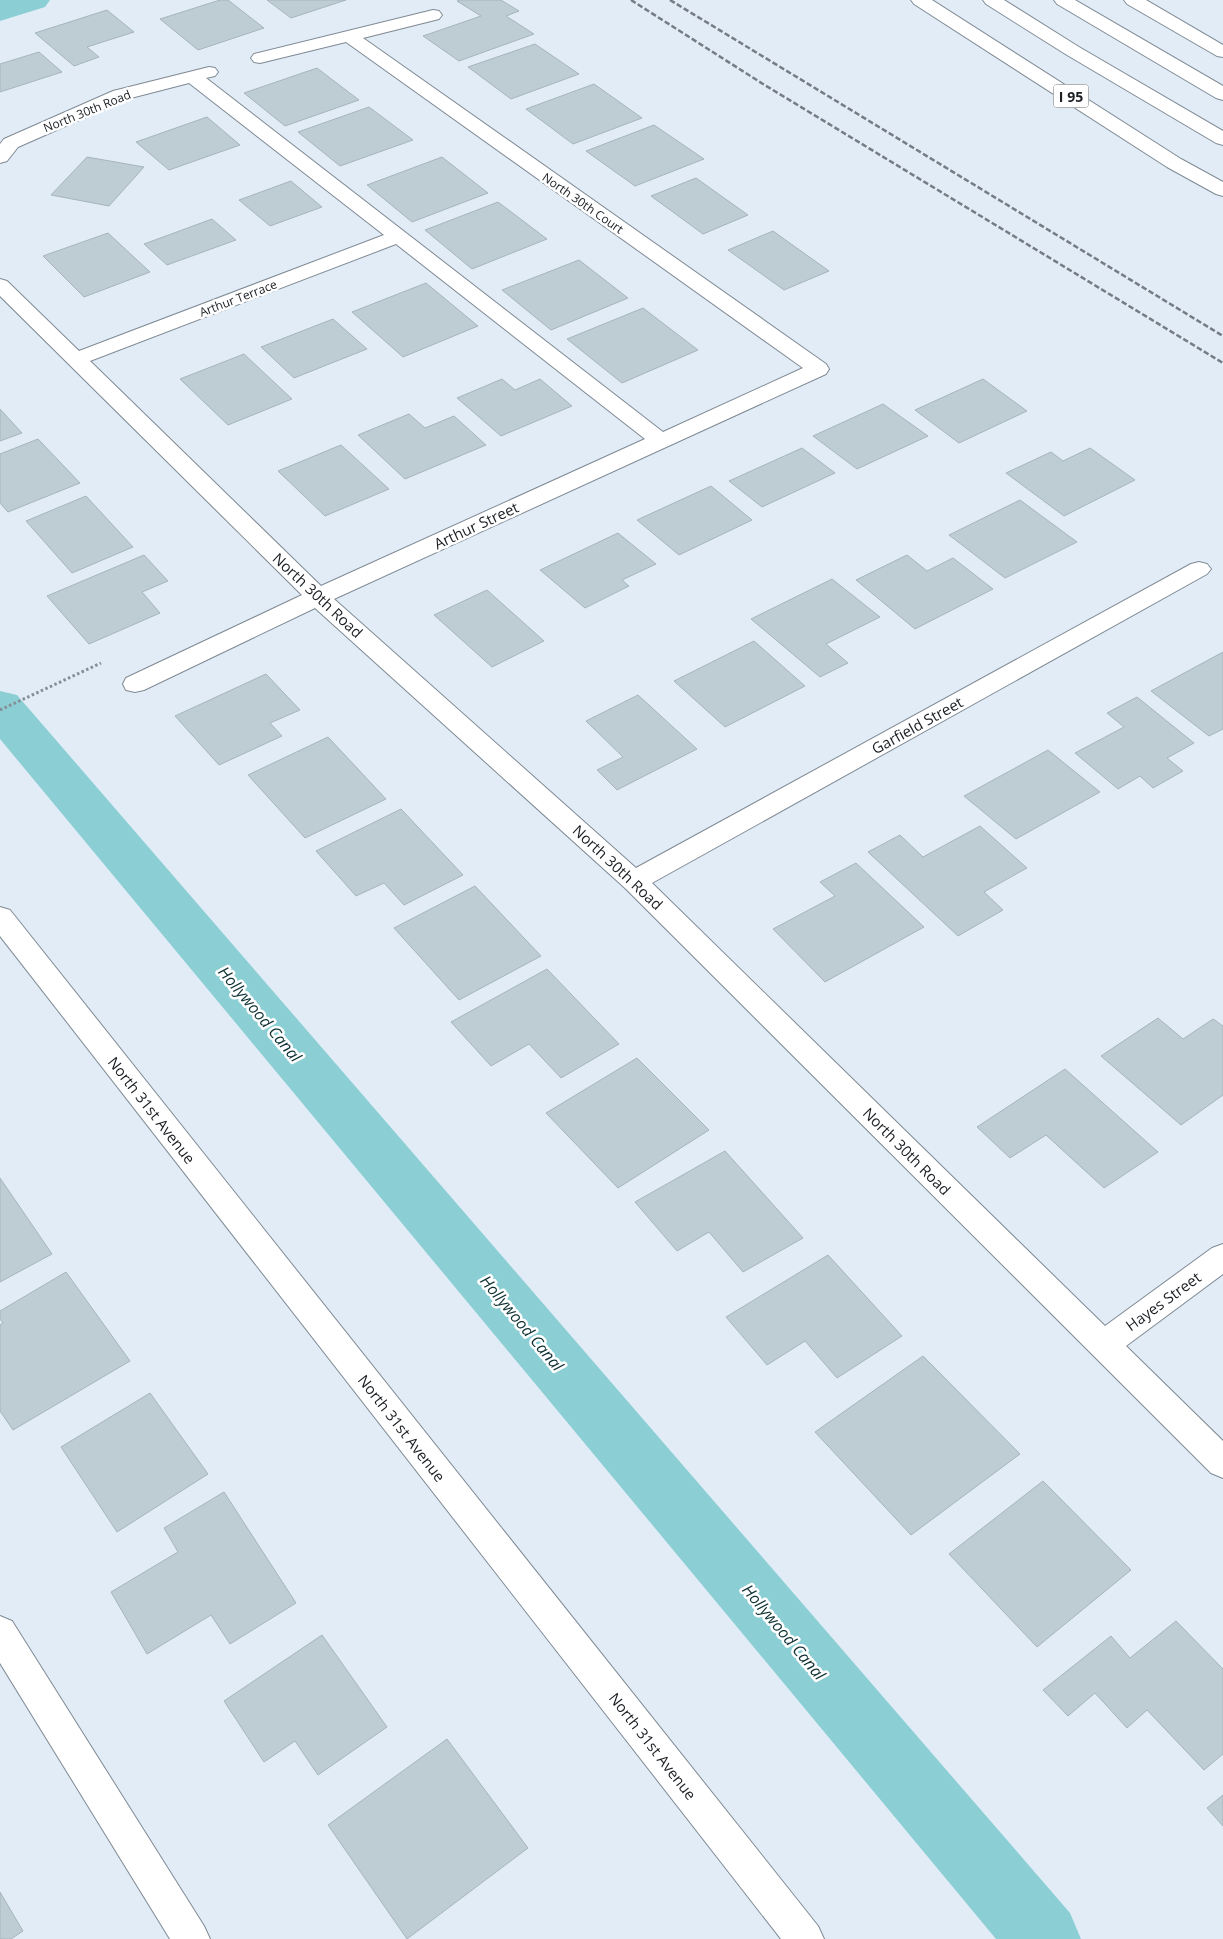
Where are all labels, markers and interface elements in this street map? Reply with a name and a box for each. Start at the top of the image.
road number: I 95 [1054,84,1088,108]
street label: North 30th Road [41,86,133,136]
street label: North 30th Court [539,169,627,237]
street label: Arthur Terrace [197,275,279,321]
street label: Arthur Street [430,497,522,553]
street label: North 30th Road [269,548,367,642]
street label: Garfield Street [868,692,966,758]
street label: North 30th Road [569,820,667,914]
water label: Hollywood Canal [213,961,307,1067]
street label: North 31st Avenue [104,1052,200,1168]
street label: North 30th Road [859,1103,955,1199]
street label: Hayes Street [1121,1267,1205,1335]
water label: Hollywood Canal [475,1270,569,1376]
street label: North 31st Avenue [354,1370,450,1486]
water label: Hollywood Canal [737,1579,831,1685]
street label: North 31st Avenue [605,1688,701,1804]

